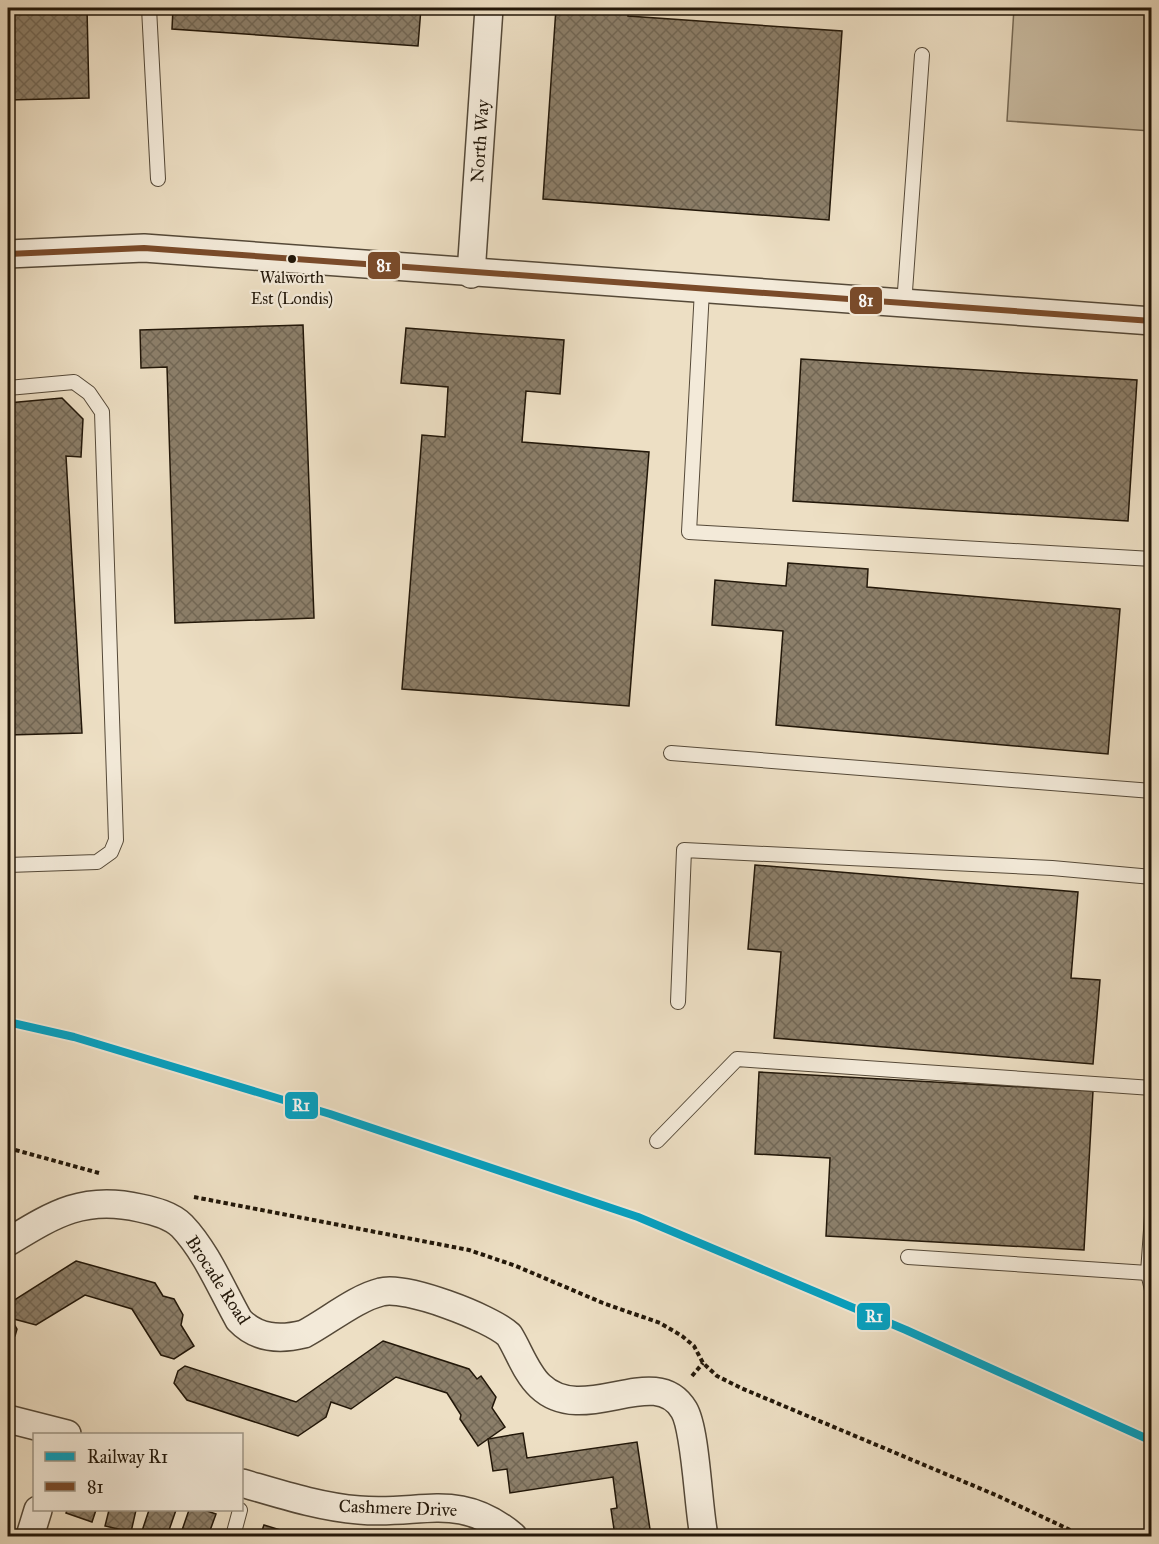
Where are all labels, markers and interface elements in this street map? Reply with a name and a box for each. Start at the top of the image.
street label: North Way [466,98,494,183]
line badge: 81 [367,251,401,280]
marker: Walworth Est (Londis) [286,253,298,265]
text: 81 [377,256,392,275]
place label: Walworth Est (Londis) [251,268,333,309]
line badge: 81 [849,286,883,315]
text: 81 [859,291,874,310]
line badge: R1 [284,1091,319,1120]
text: R1 [292,1096,310,1115]
street label: Brocade Road [181,1231,255,1329]
line badge: R1 [856,1302,891,1331]
text: R1 [865,1307,883,1326]
legend [33,1433,243,1511]
text: Railway R1 [87,1446,168,1468]
text: 81 [87,1476,104,1498]
street label: Cashmere Drive [338,1495,458,1521]

